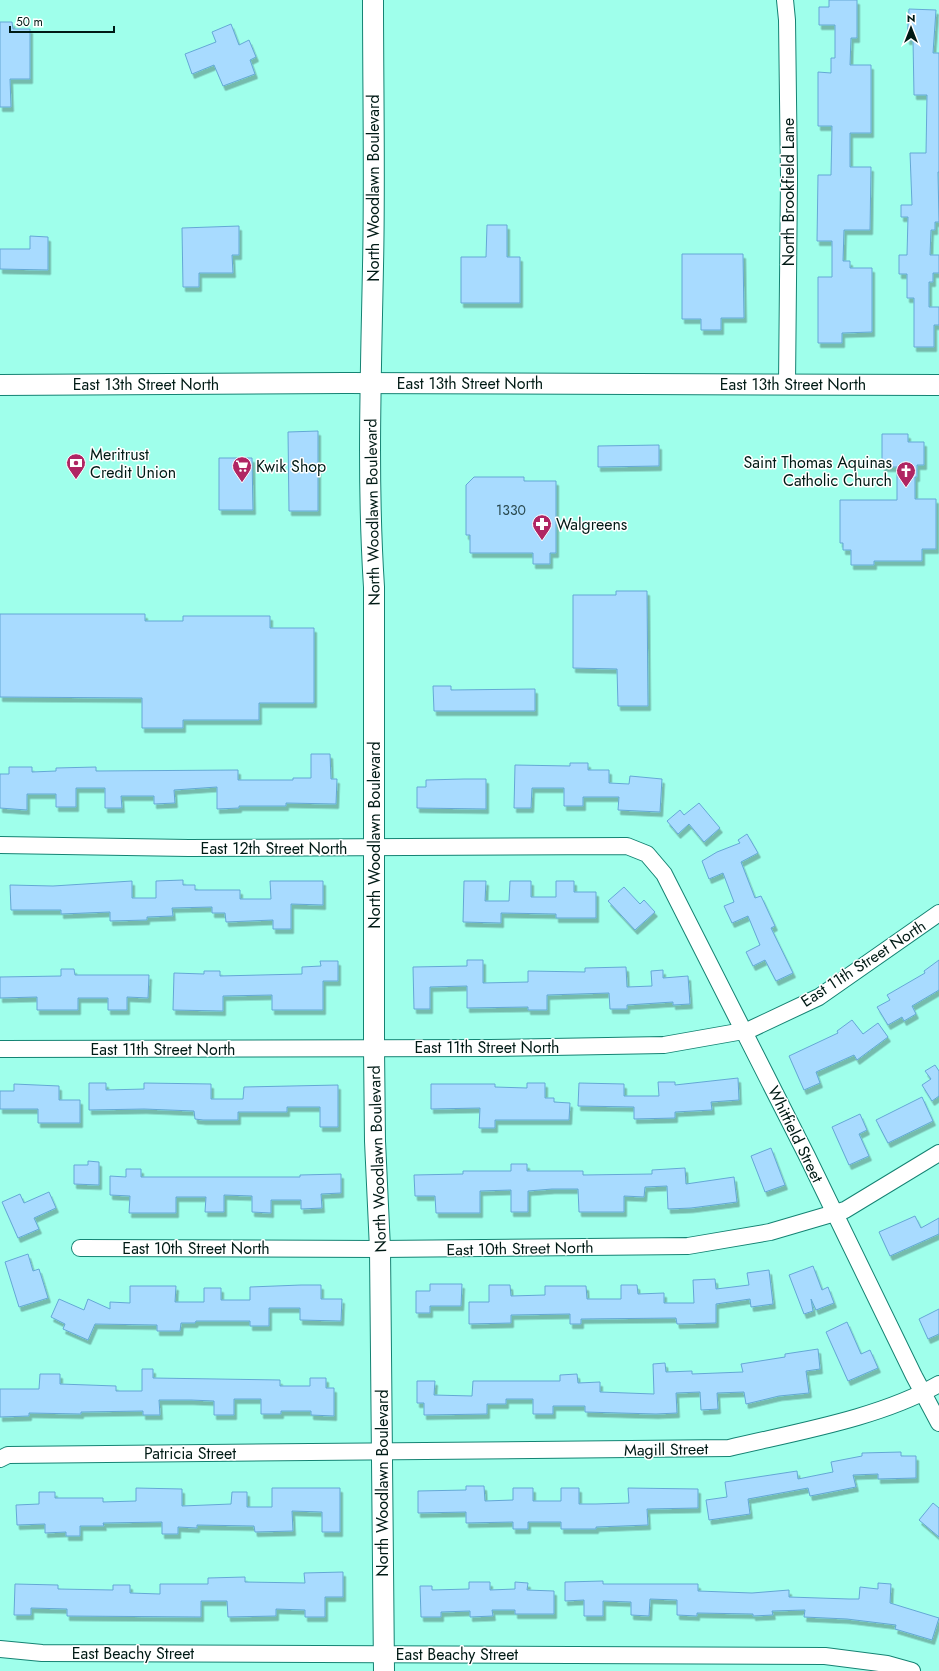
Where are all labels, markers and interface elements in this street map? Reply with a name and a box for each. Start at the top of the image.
scale bar [10,8,114,34]
north arrow [891,8,931,48]
text: N [907,10,915,26]
text: 50 m [16,13,43,31]
street label: North Woodlawn Boulevard [362,94,385,282]
street label: North Brookfield Lane [777,118,800,266]
street label: East 13th Street North [397,372,543,395]
street label: East 13th Street North [73,373,219,396]
street label: East 13th Street North [720,373,866,396]
street label: North Woodlawn Boulevard [359,418,386,606]
place label: Meritrust Credit Union [90,443,176,484]
place label: Saint Thomas Aquinas Catholic Church [744,451,892,492]
bank icon: Meritrust Credit Union [65,452,87,480]
supermarket icon: Kwik Shop [231,455,253,483]
place label: Kwik Shop [256,455,326,478]
church icon: Saint Thomas Aquinas Catholic Church [895,460,917,488]
house number: 1330 [496,500,526,520]
pharmacy icon: Walgreens [531,513,553,541]
place label: Walgreens [556,513,627,536]
street label: North Woodlawn Boulevard [363,741,386,929]
street label: East 12th Street North [201,837,347,860]
street label: East 11th Street North [796,914,930,1013]
street label: East 11th Street North [415,1036,559,1059]
street label: East 11th Street North [91,1038,235,1061]
street label: North Woodlawn Boulevard [363,1065,392,1253]
street label: Whitfield Street [762,1082,829,1187]
street label: East 10th Street North [446,1236,594,1261]
street label: East 10th Street North [122,1237,270,1260]
street label: North Woodlawn Boulevard [371,1389,394,1577]
street label: Magill Street [624,1437,708,1462]
street label: Patricia Street [144,1442,236,1465]
street label: East Beachy Street [72,1642,194,1665]
street label: East Beachy Street [396,1643,518,1666]

